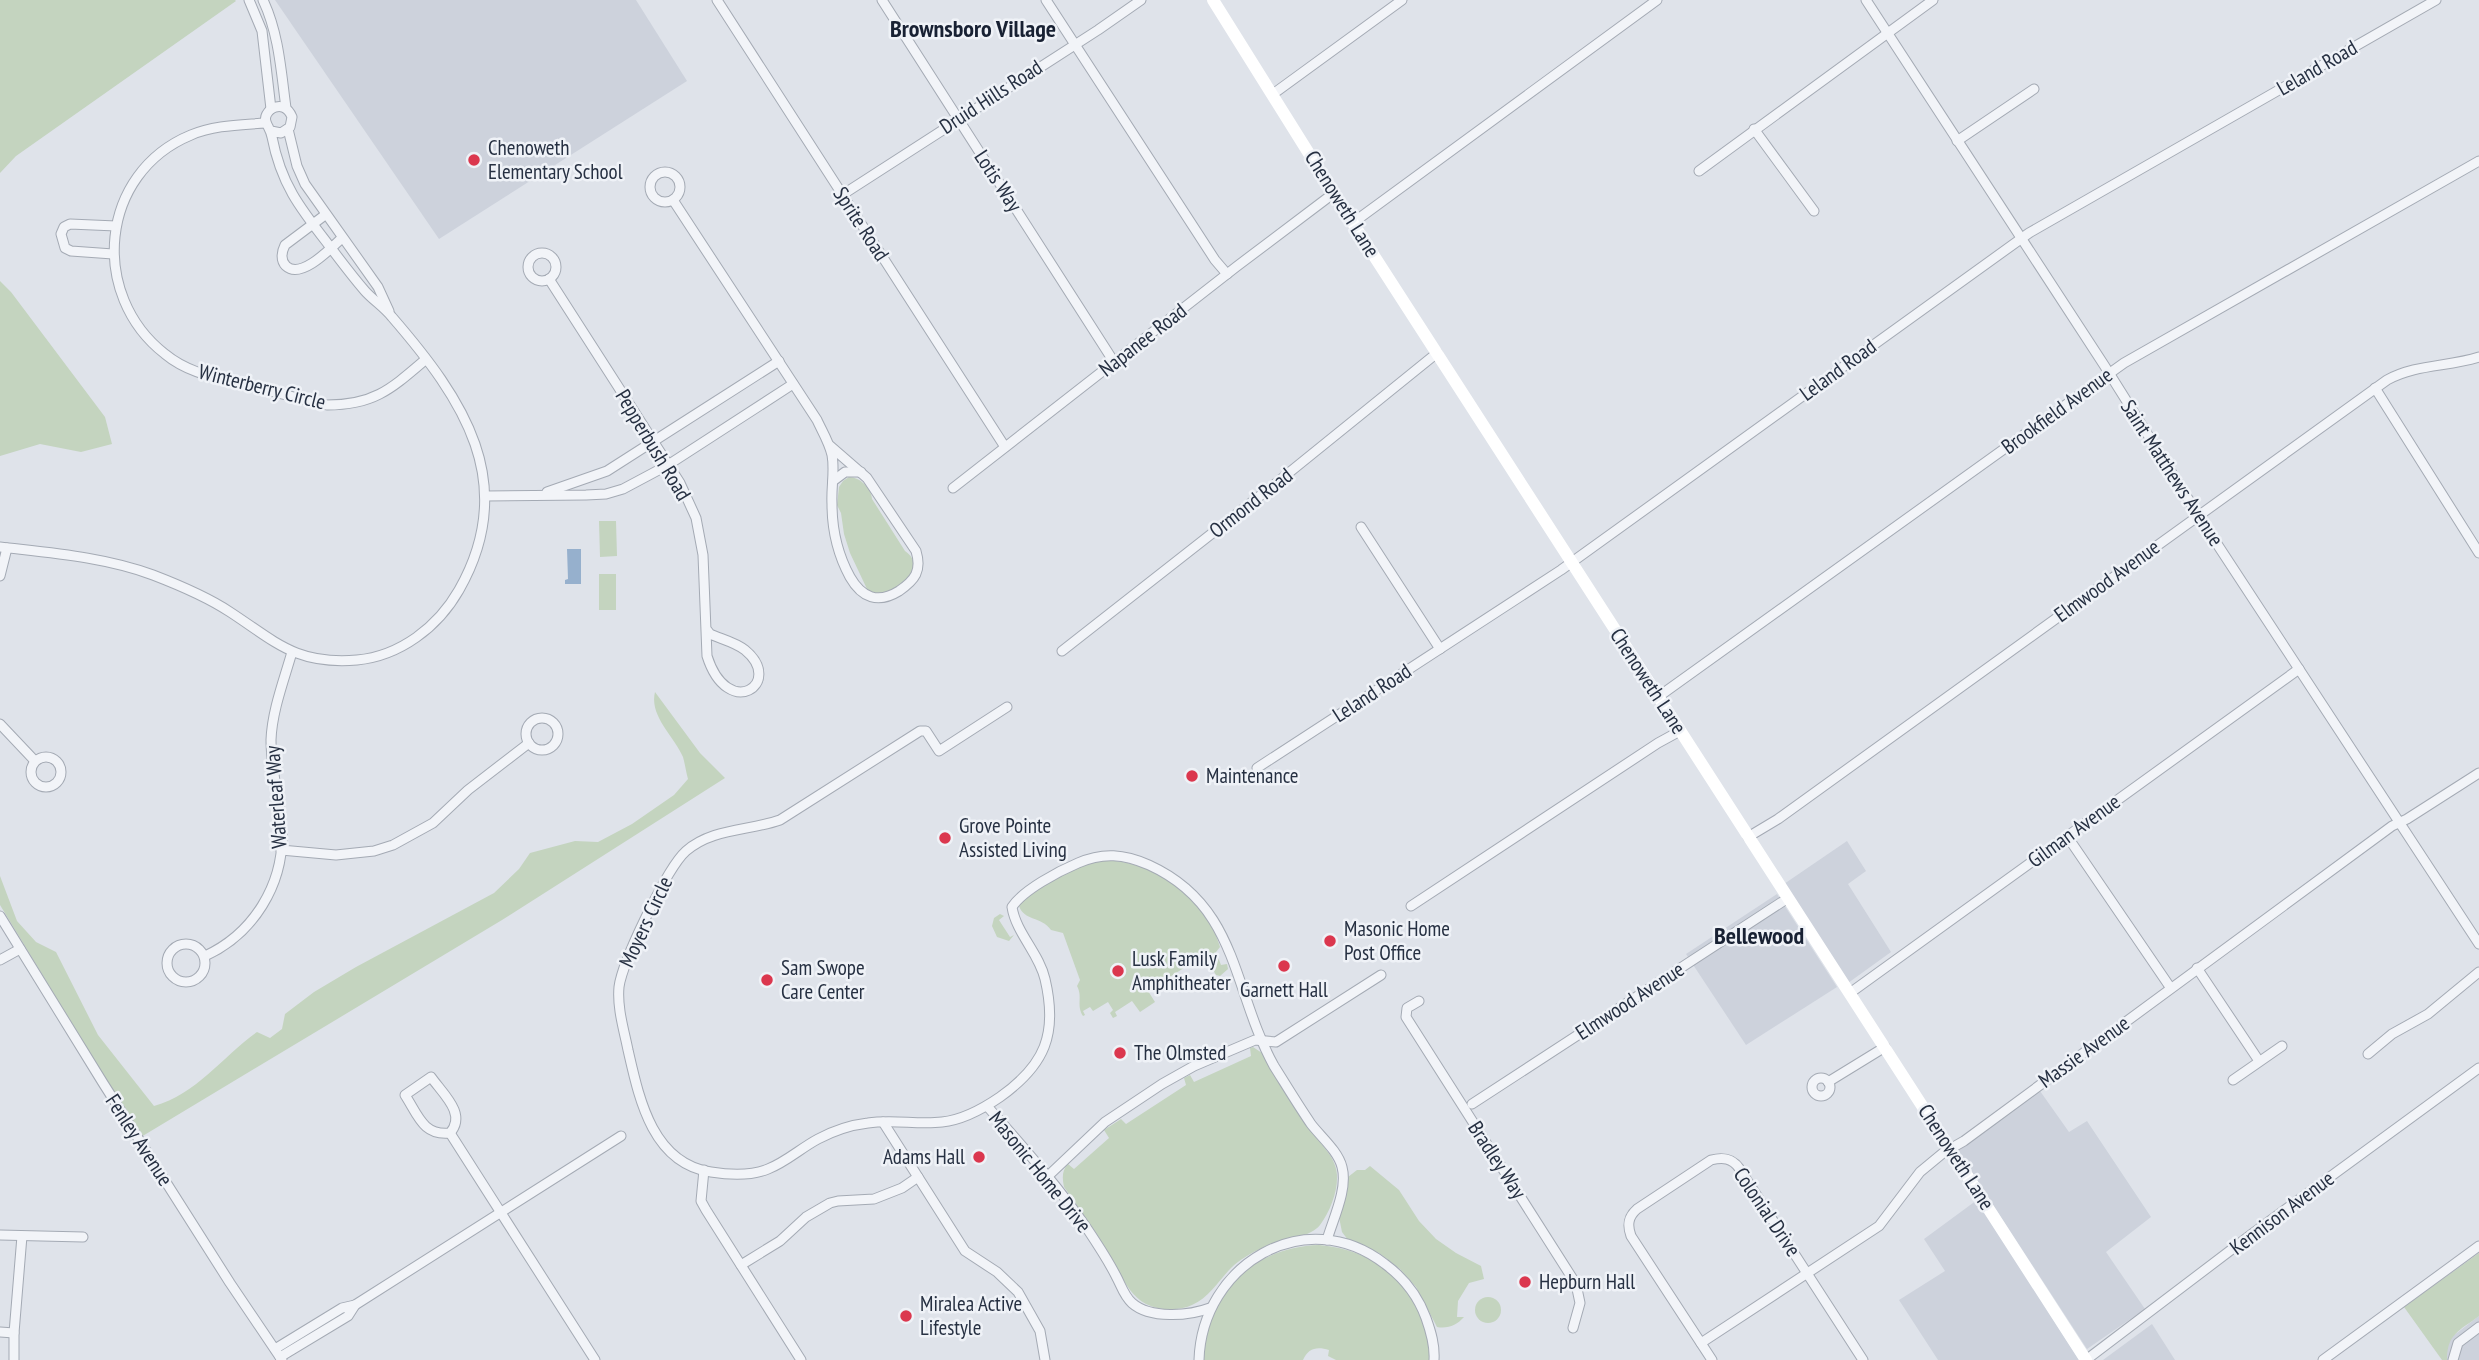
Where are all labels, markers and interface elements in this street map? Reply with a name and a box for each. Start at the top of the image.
district label: Brownsboro Village [890,13,1056,44]
street label: Leland Road [2272,34,2362,101]
street label: Druid Hills Road [934,53,1047,140]
place label: Chenoweth Elementary School [488,134,623,185]
street label: Lotis Way [969,145,1028,217]
street label: Chenoweth Lane [1299,145,1386,262]
marker: Chenoweth Elementary School [466,152,482,168]
street label: Sprite Road [827,182,895,266]
street label: Napanee Road [1093,297,1192,382]
street label: Leland Road [1794,333,1881,406]
street label: Winterberry Circle [196,358,328,415]
street label: Brookfield Avenue [1996,361,2118,460]
street label: Pepperbush Road [610,384,697,505]
street label: Saint Matthews Avenue [2115,395,2230,551]
street label: Ormond Road [1204,462,1298,544]
street label: Elmwood Avenue [2049,533,2165,628]
street label: Chenoweth Lane [1604,623,1693,739]
street label: Leland Road [1327,657,1416,728]
street label: Waterleaf Way [258,745,293,849]
place label: Maintenance [1206,762,1298,789]
marker: Maintenance [1184,768,1200,784]
street label: Gilman Avenue [2022,788,2125,873]
place label: Grove Pointe Assisted Living [959,812,1067,863]
marker: Grove Pointe Assisted Living [937,830,953,846]
street label: Moyers Circle [613,872,678,971]
place label: Masonic Home Post Office [1344,915,1450,966]
district label: Bellewood [1714,920,1804,951]
marker: Masonic Home Post Office [1322,933,1338,949]
place label: Lusk Family Amphitheater [1132,945,1231,996]
place label: Sam Swope Care Center [781,954,865,1005]
street label: Elmwood Avenue [1570,955,1689,1046]
marker: Garnett Hall [1276,958,1292,974]
marker: Lusk Family Amphitheater [1110,963,1126,979]
marker: Sam Swope Care Center [759,972,775,988]
place label: Garnett Hall [1240,976,1328,1003]
street label: Massie Avenue [2033,1009,2135,1094]
place label: The Olmsted [1134,1039,1226,1066]
marker: The Olmsted [1112,1045,1128,1061]
street label: Fenley Avenue [100,1089,179,1191]
street label: Chenoweth Lane [1912,1099,2001,1215]
street label: Masonic Home Drive [983,1105,1098,1238]
street label: Bradley Way [1462,1116,1533,1204]
place label: Adams Hall [883,1143,965,1170]
marker: Adams Hall [971,1149,987,1165]
street label: Colonial Drive [1728,1162,1807,1261]
street label: Kennison Avenue [2224,1165,2339,1261]
place label: Hepburn Hall [1539,1268,1635,1295]
marker: Hepburn Hall [1517,1274,1533,1290]
place label: Miralea Active Lifestyle [920,1290,1022,1341]
marker: Miralea Active Lifestyle [898,1308,914,1324]

